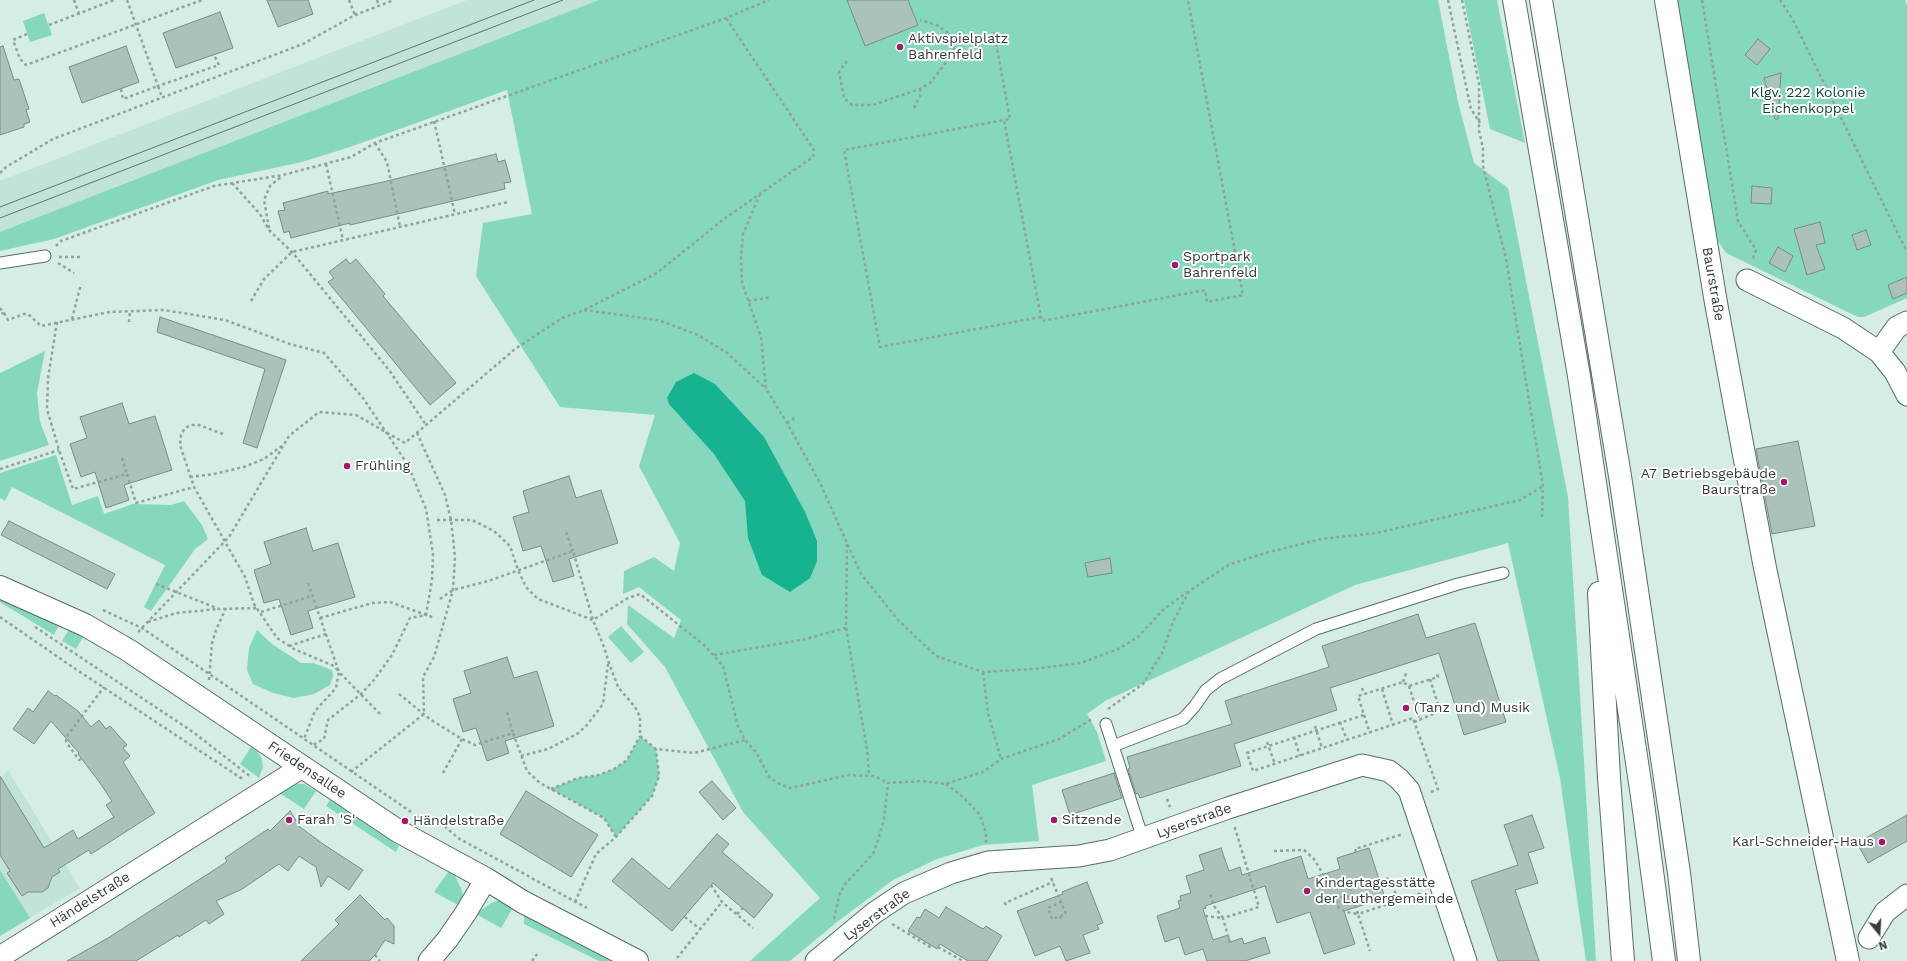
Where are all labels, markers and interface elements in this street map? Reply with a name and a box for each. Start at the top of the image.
place label: Aktivspielplatz Bahrenfeld [908,31,1008,64]
marker: Aktivspielplatz Bahrenfeld [895,42,905,52]
park label: Klgv. 222 Kolonie Eichenkoppel [1750,85,1866,118]
street label: Baurstraße [1698,246,1728,322]
place label: Sportpark Bahrenfeld [1183,249,1257,282]
marker: Sportpark Bahrenfeld [1170,260,1180,270]
place label: Frühling [355,458,410,474]
marker: Frühling [342,461,352,471]
place label: A7 Betriebsgebäude Baurstraße [1641,466,1776,498]
marker: A7 Betriebsgebäude Baurstraße [1779,477,1789,487]
place label: (Tanz und) Musik [1414,700,1530,716]
marker: (Tanz und) Musik [1401,703,1411,713]
street label: Friedensallee [265,738,349,802]
street label: Lyserstraße [1154,800,1234,842]
place label: Farah 'S' [297,812,355,828]
place label: Sitzende [1062,812,1121,828]
place label: Händelstraße [413,813,504,829]
marker: Farah 'S' [284,815,294,825]
marker: Sitzende [1049,815,1059,825]
marker: Händelstraße [400,816,410,826]
place label: Karl-Schneider-Haus [1732,834,1874,850]
marker: Karl-Schneider-Haus [1877,837,1887,847]
street label: Händelstraße [47,869,133,931]
place label: Kindertagesstätte der Luthergemeinde [1315,875,1453,908]
street label: Lyserstraße [840,885,914,945]
marker: Kindertagesstätte der Luthergemeinde [1302,886,1312,896]
north arrow [1859,913,1899,953]
text: N [1877,937,1889,952]

